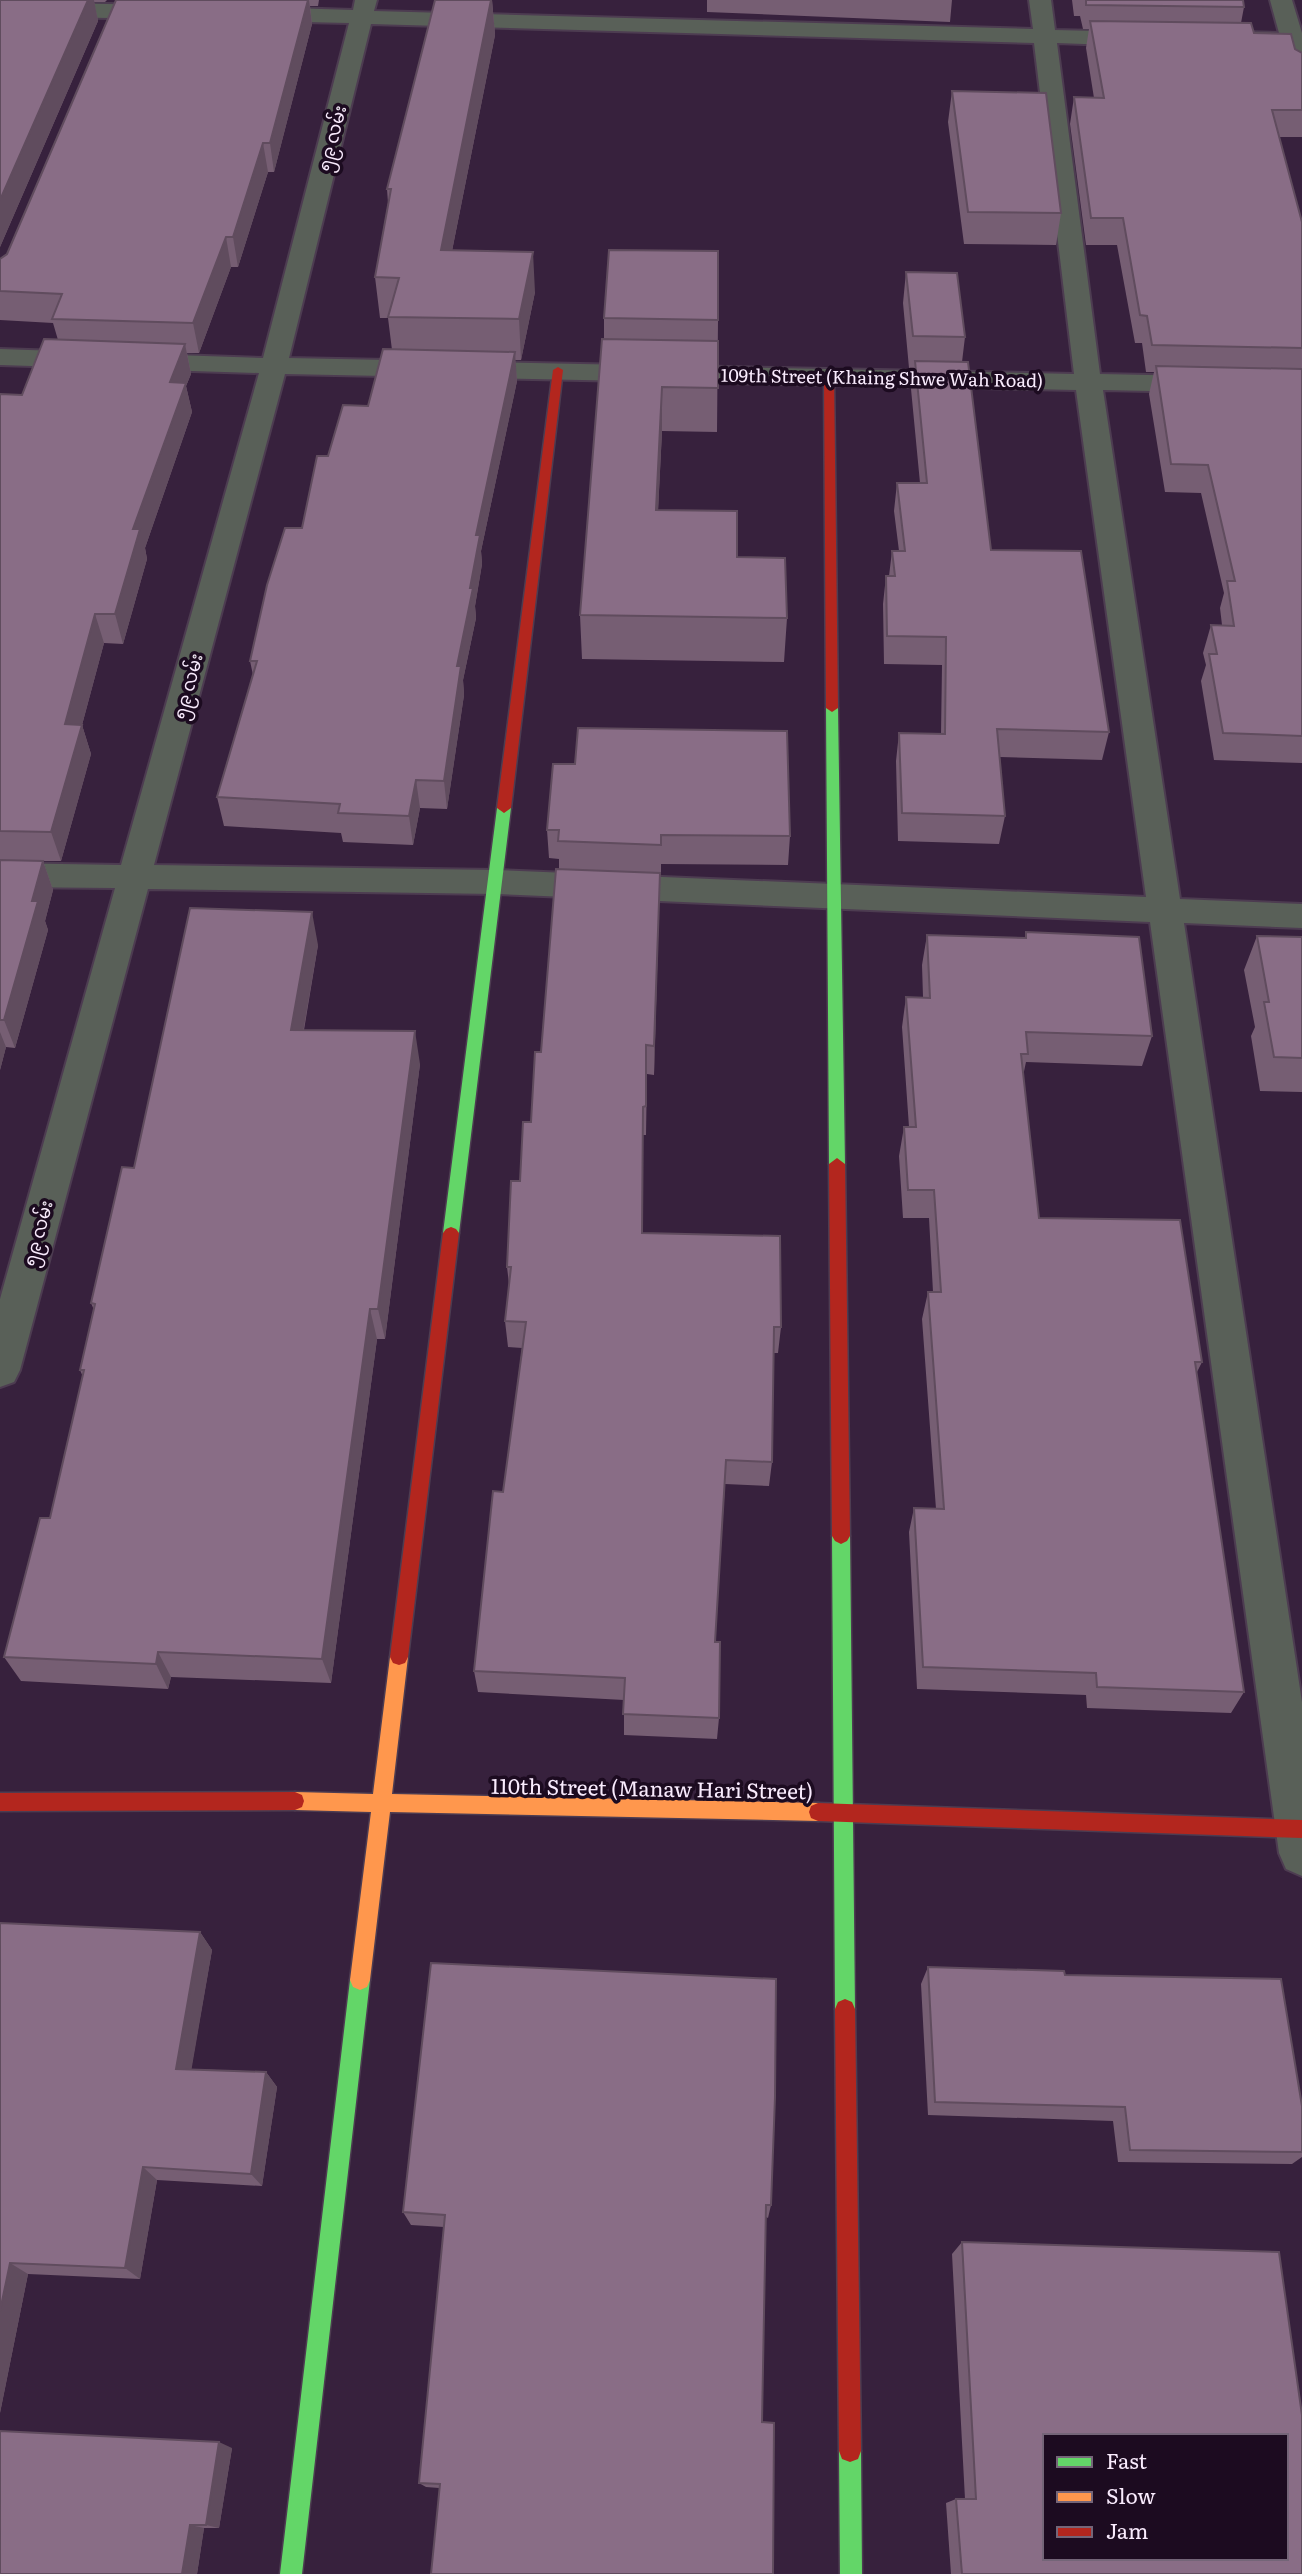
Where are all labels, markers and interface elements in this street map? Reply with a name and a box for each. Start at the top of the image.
street label: ၅၉ လမ်း [310,102,355,175]
street label: 109th Street (Khaing Shwe Wah Road) [721,361,1043,393]
street label: ၅၉ လမ်း [165,650,212,723]
street label: ၅၉ လမ်း [15,1197,62,1270]
street label: 110th Street (Manaw Hari Street) [491,1769,813,1805]
legend [1043,2434,1288,2560]
text: Fast [1106,2444,1147,2475]
text: Slow [1106,2479,1156,2510]
text: Jam [1106,2514,1148,2545]

